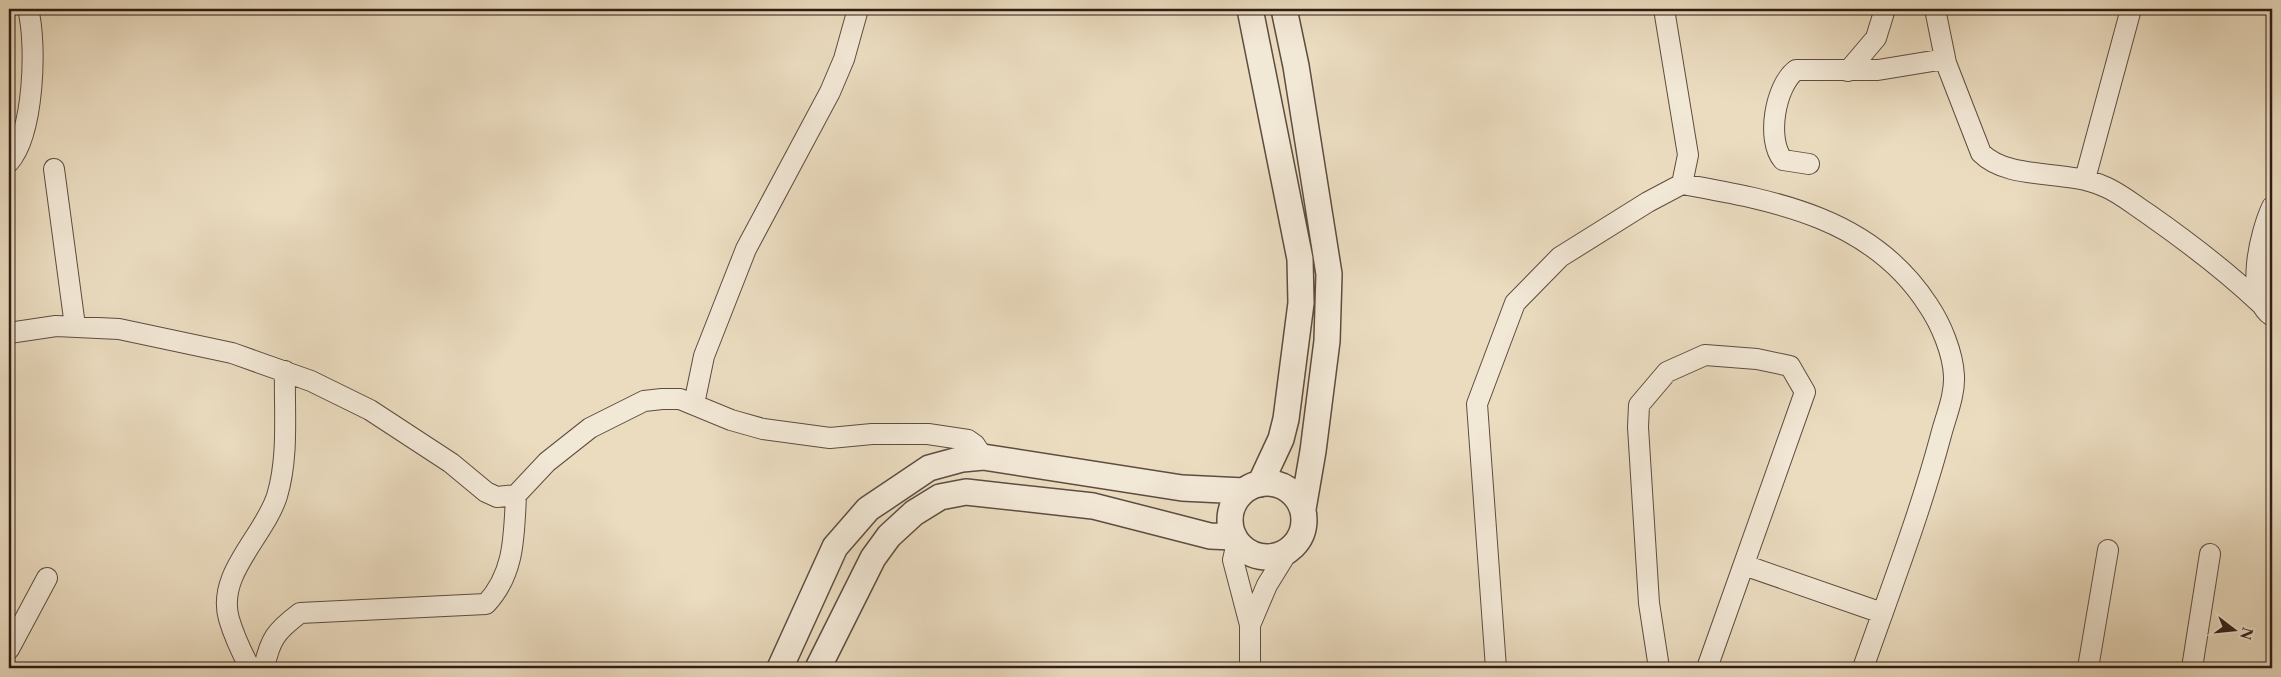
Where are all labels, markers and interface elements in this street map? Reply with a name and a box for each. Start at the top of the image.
north arrow [2208,604,2258,654]
text: N [2236,625,2257,642]

